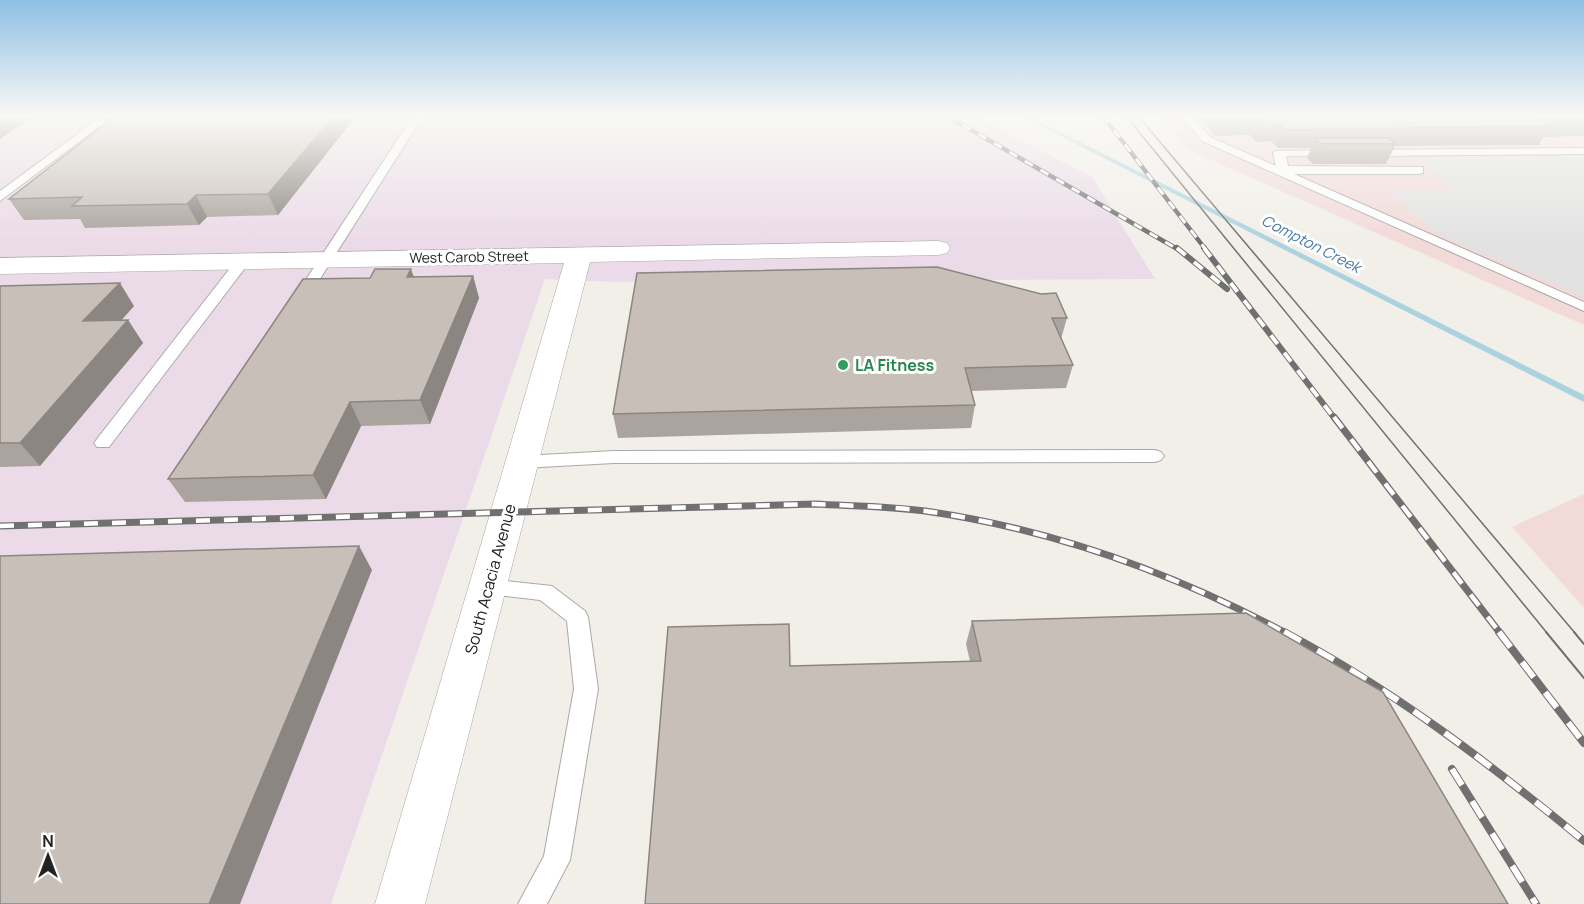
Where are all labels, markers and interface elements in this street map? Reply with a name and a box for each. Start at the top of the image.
water label: Compton Creek [1258,210,1367,279]
street label: West Carob Street [409,246,529,267]
place label: LA Fitness [855,354,934,376]
marker: LA Fitness [836,358,850,372]
street label: South Acacia Avenue [459,501,521,657]
north arrow [18,826,78,886]
text: N [42,830,54,852]

